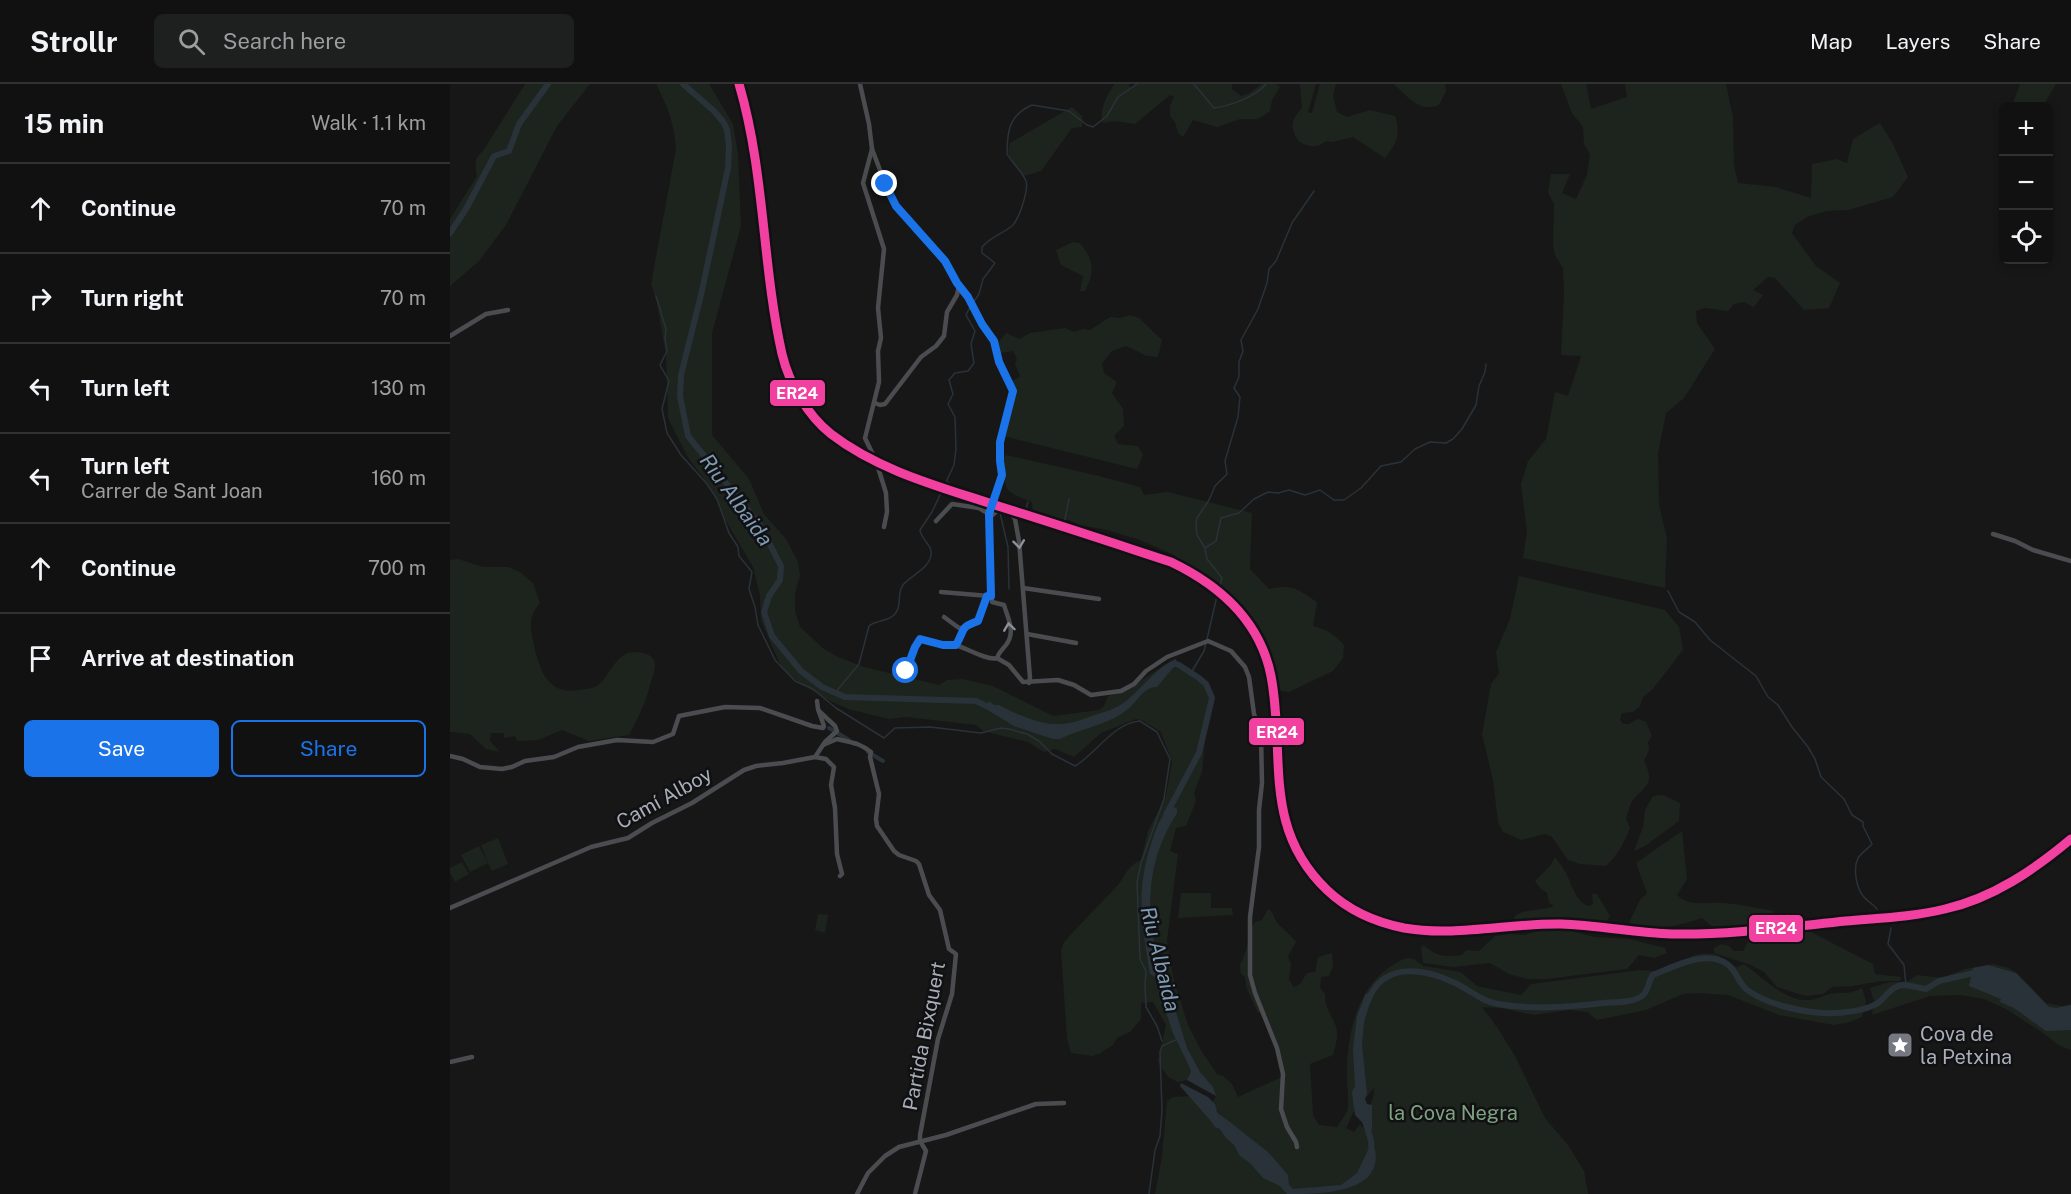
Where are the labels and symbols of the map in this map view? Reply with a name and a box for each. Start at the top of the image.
route end [871,170,897,196]
line badge: ER24 [769,379,826,407]
text: ER24 [776,384,818,403]
water label: Riu Albaida [695,449,778,551]
one-way arrow [1012,540,1025,549]
one-way arrow [1004,622,1016,632]
route start [892,657,918,683]
line badge: ER24 [1248,717,1305,746]
text: ER24 [1256,723,1298,742]
street label: Camí Alboy [612,762,716,834]
water label: Riu Albaida [1135,904,1186,1014]
line badge: ER24 [1748,914,1804,943]
text: ER24 [1755,919,1797,938]
street label: Partida Bixquert [898,960,950,1112]
place label: Cova de la Petxina [1920,1022,2012,1069]
place icon: Cova de la Petxina [1885,1030,1915,1060]
park label: la Cova Negra [1388,1101,1518,1125]

